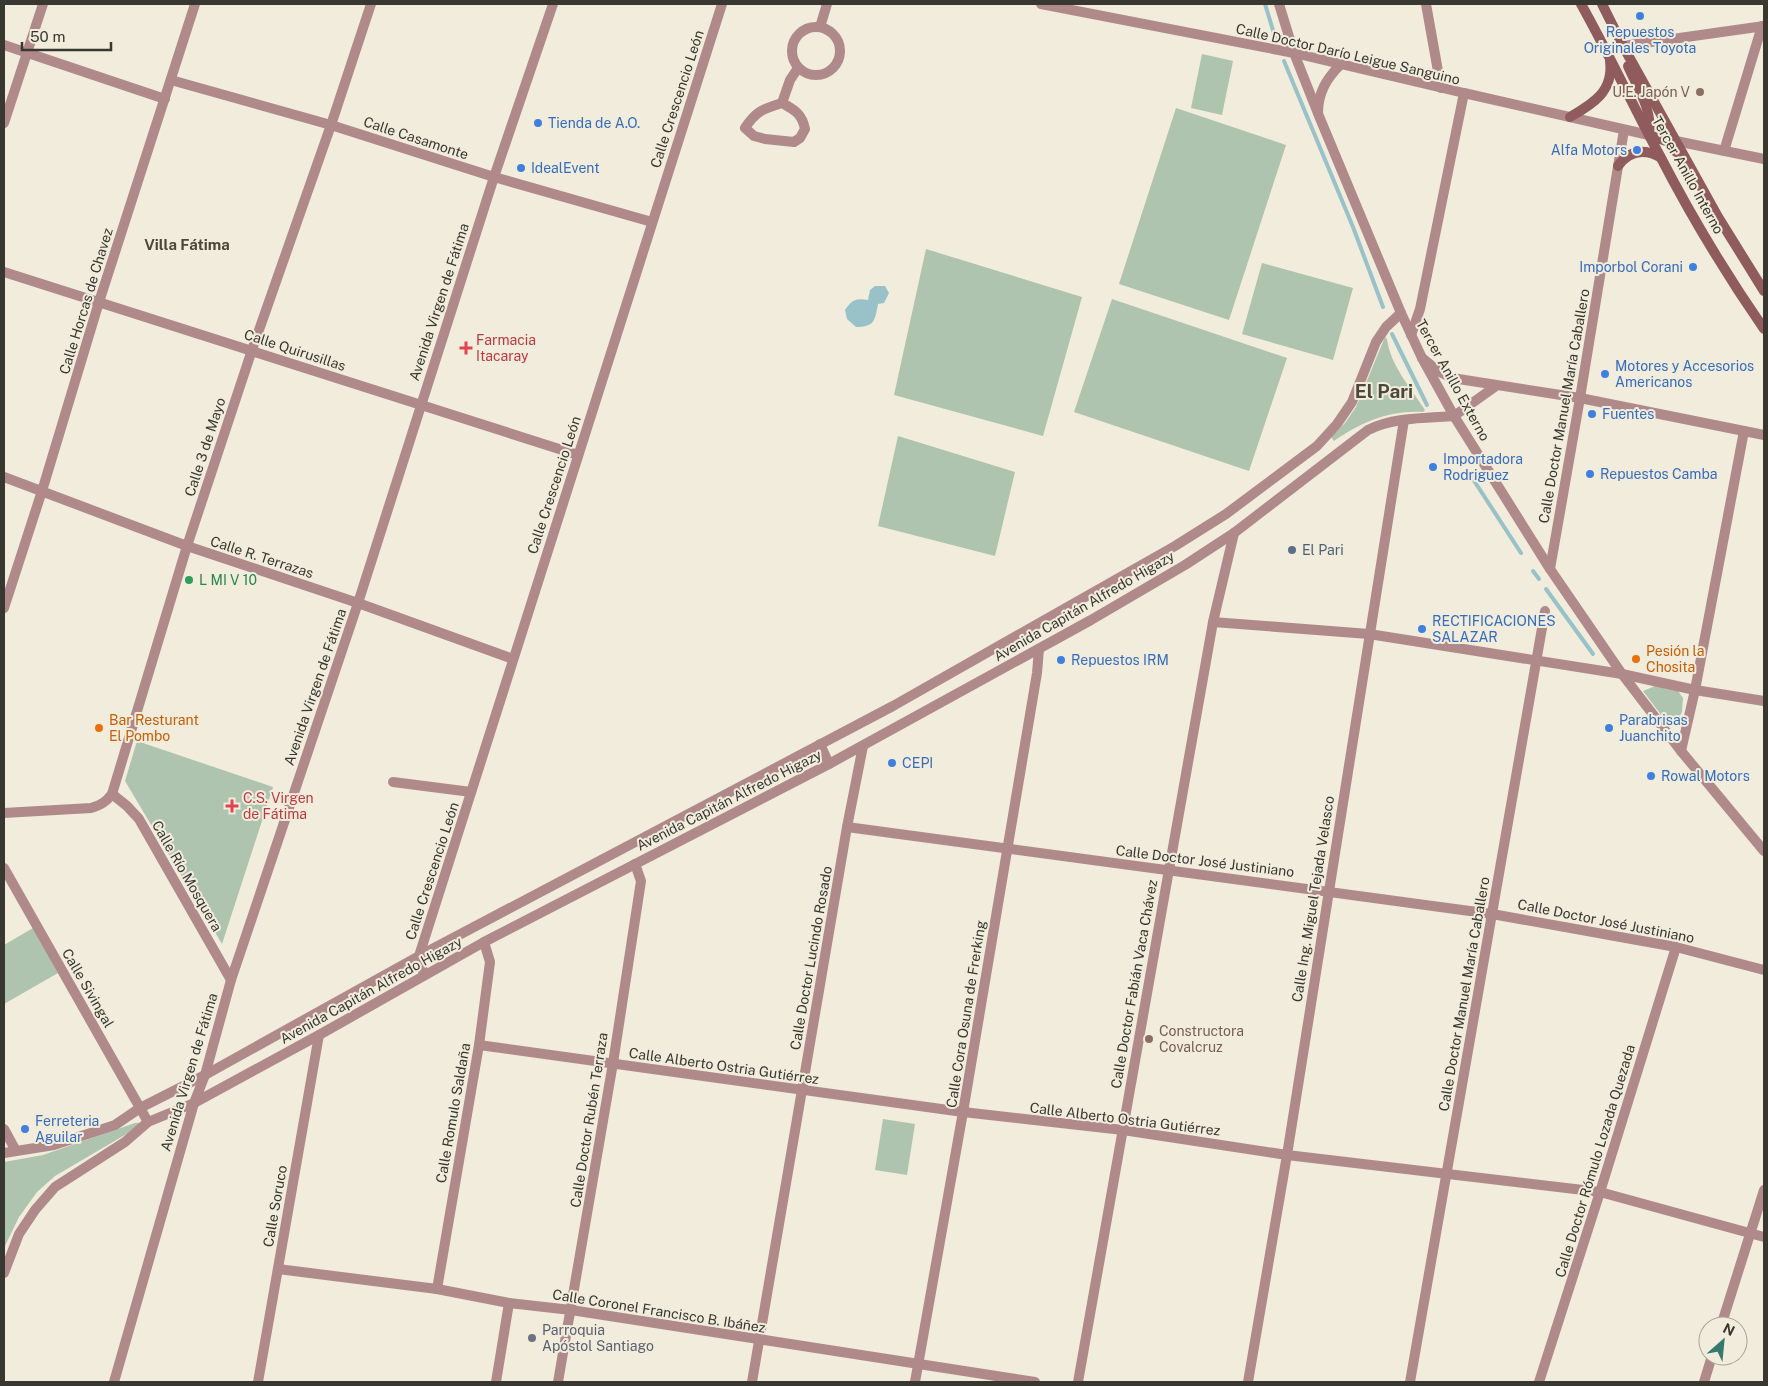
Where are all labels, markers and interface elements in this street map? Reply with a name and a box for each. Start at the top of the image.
marker: Repuestos Originales Toyota [1634,10,1646,22]
scale bar [22,20,111,52]
street label: Calle Doctor Darío Leigue Sanguino [1234,20,1462,88]
place label: Repuestos Originales Toyota [1584,24,1696,56]
text: 50 m [30,28,65,45]
street label: Calle Crescencio León [647,28,707,170]
place label: U.E. Japón V [1612,84,1691,100]
marker: U.E. Japón V [1694,86,1706,98]
street label: Calle Casamonte [361,113,471,163]
street label: Tercer Anillo Interno [1649,113,1727,237]
place label: Tienda de A.O. [548,115,640,131]
marker: Tienda de A.O. [532,117,544,129]
place label: Alfa Motors [1551,142,1627,158]
marker: Alfa Motors [1631,144,1643,156]
place label: IdealEvent [531,160,600,176]
marker: IdealEvent [515,162,527,174]
street label: Avenida Virgen de Fátima [406,221,472,383]
street label: Calle Horcas de Chavez [56,226,116,376]
district label: Villa Fátima [144,236,230,253]
place label: Imporbol Corani [1579,259,1683,275]
marker: Imporbol Corani [1687,261,1699,273]
street label: Calle Doctor Manuel María Caballero [1535,287,1593,524]
street label: Tercer Anillo Externo [1413,316,1493,444]
street label: Calle Quirusillas [242,326,348,374]
place label: Farmacia Itacaray [476,332,536,364]
marker: Farmacia Itacaray [460,342,472,354]
place label: Motores y Accesorios Americanos [1615,358,1754,390]
marker: Motores y Accesorios Americanos [1599,368,1611,380]
district label: El Pari [1355,380,1413,402]
street label: Calle 3 de Mayo [181,395,229,499]
place label: Fuentes [1602,406,1654,422]
marker: Fuentes [1586,408,1598,420]
street label: Calle Crescencio León [524,414,584,556]
place label: Importadora Rodriguez [1443,451,1523,483]
marker: Importadora Rodriguez [1427,461,1439,473]
place label: Repuestos Camba [1600,466,1717,482]
marker: Repuestos Camba [1584,468,1596,480]
street label: Calle R. Terrazas [208,533,316,581]
place label: El Pari [1302,542,1344,558]
marker: El Pari [1286,544,1298,556]
street label: Avenida Capitán Alfredo Higazy [991,547,1177,664]
place label: L MI V 10 [199,572,257,588]
marker: L MI V 10 [183,574,195,586]
street label: Avenida Virgen de Fátima [281,607,349,767]
place label: RECTIFICACIONES SALAZAR [1432,613,1556,645]
marker: RECTIFICACIONES SALAZAR [1416,623,1428,635]
place label: Pesión la Chosita [1646,643,1705,675]
place label: Repuestos IRM [1071,652,1169,668]
marker: Pesión la Chosita [1630,653,1642,665]
marker: Repuestos IRM [1055,654,1067,666]
place label: Bar Resturant El Pombo [109,712,199,744]
place label: Parabrisas Juanchito [1619,712,1688,744]
marker: Bar Resturant El Pombo [93,722,105,734]
marker: Parabrisas Juanchito [1603,722,1615,734]
street label: Avenida Capitán Alfredo Higazy [634,746,825,854]
place label: CEPI [902,755,933,771]
marker: CEPI [886,757,898,769]
place label: Rowal Motors [1661,768,1750,784]
marker: Rowal Motors [1645,770,1657,782]
place label: C.S. Virgen de Fátima [243,790,314,822]
street label: Calle Ing. Miguel Tejada Velasco [1289,795,1337,1003]
marker: C.S. Virgen de Fátima [225,799,239,813]
street label: Calle Crescencio León [402,800,462,942]
street label: Calle Río Mosquera [149,818,225,934]
street label: Calle Doctor José Justiniano [1115,842,1295,880]
street label: Calle Doctor Lucindo Rosado [787,865,835,1051]
street label: Calle Doctor Manuel María Caballero [1435,875,1493,1112]
street label: Calle Doctor Fabián Vaca Chávez [1108,878,1160,1090]
street label: Calle Doctor José Justiniano [1516,896,1696,946]
street label: Calle Cora Osuna de Frerking [943,919,989,1109]
street label: Avenida Capitán Alfredo Higazy [277,933,465,1047]
street label: Calle Sivingal [59,946,117,1030]
street label: Avenida Virgen de Fátima [157,991,221,1153]
place label: Constructora Covalcruz [1159,1023,1244,1055]
street label: Calle Doctor Rubén Terraza [567,1031,611,1209]
marker: Constructora Covalcruz [1143,1033,1155,1045]
street label: Calle Romulo Saldaña [433,1042,473,1184]
street label: Calle Doctor Rómulo Lozada Quezada [1552,1043,1638,1279]
street label: Calle Alberto Ostria Gutiérrez [628,1045,820,1087]
street label: Calle Alberto Ostria Gutiérrez [1029,1099,1221,1139]
place label: Ferreteria Aguilar [35,1113,99,1145]
marker: Ferreteria Aguilar [19,1123,31,1135]
street label: Calle Soruco [260,1164,290,1248]
street label: Calle Coronel Francisco B. Ibáñez [551,1286,767,1336]
north arrow [1698,1316,1748,1366]
text: N [1720,1320,1737,1339]
place label: Parroquia Apóstol Santiago [542,1322,654,1354]
marker: Parroquia Apóstol Santiago [526,1332,538,1344]

